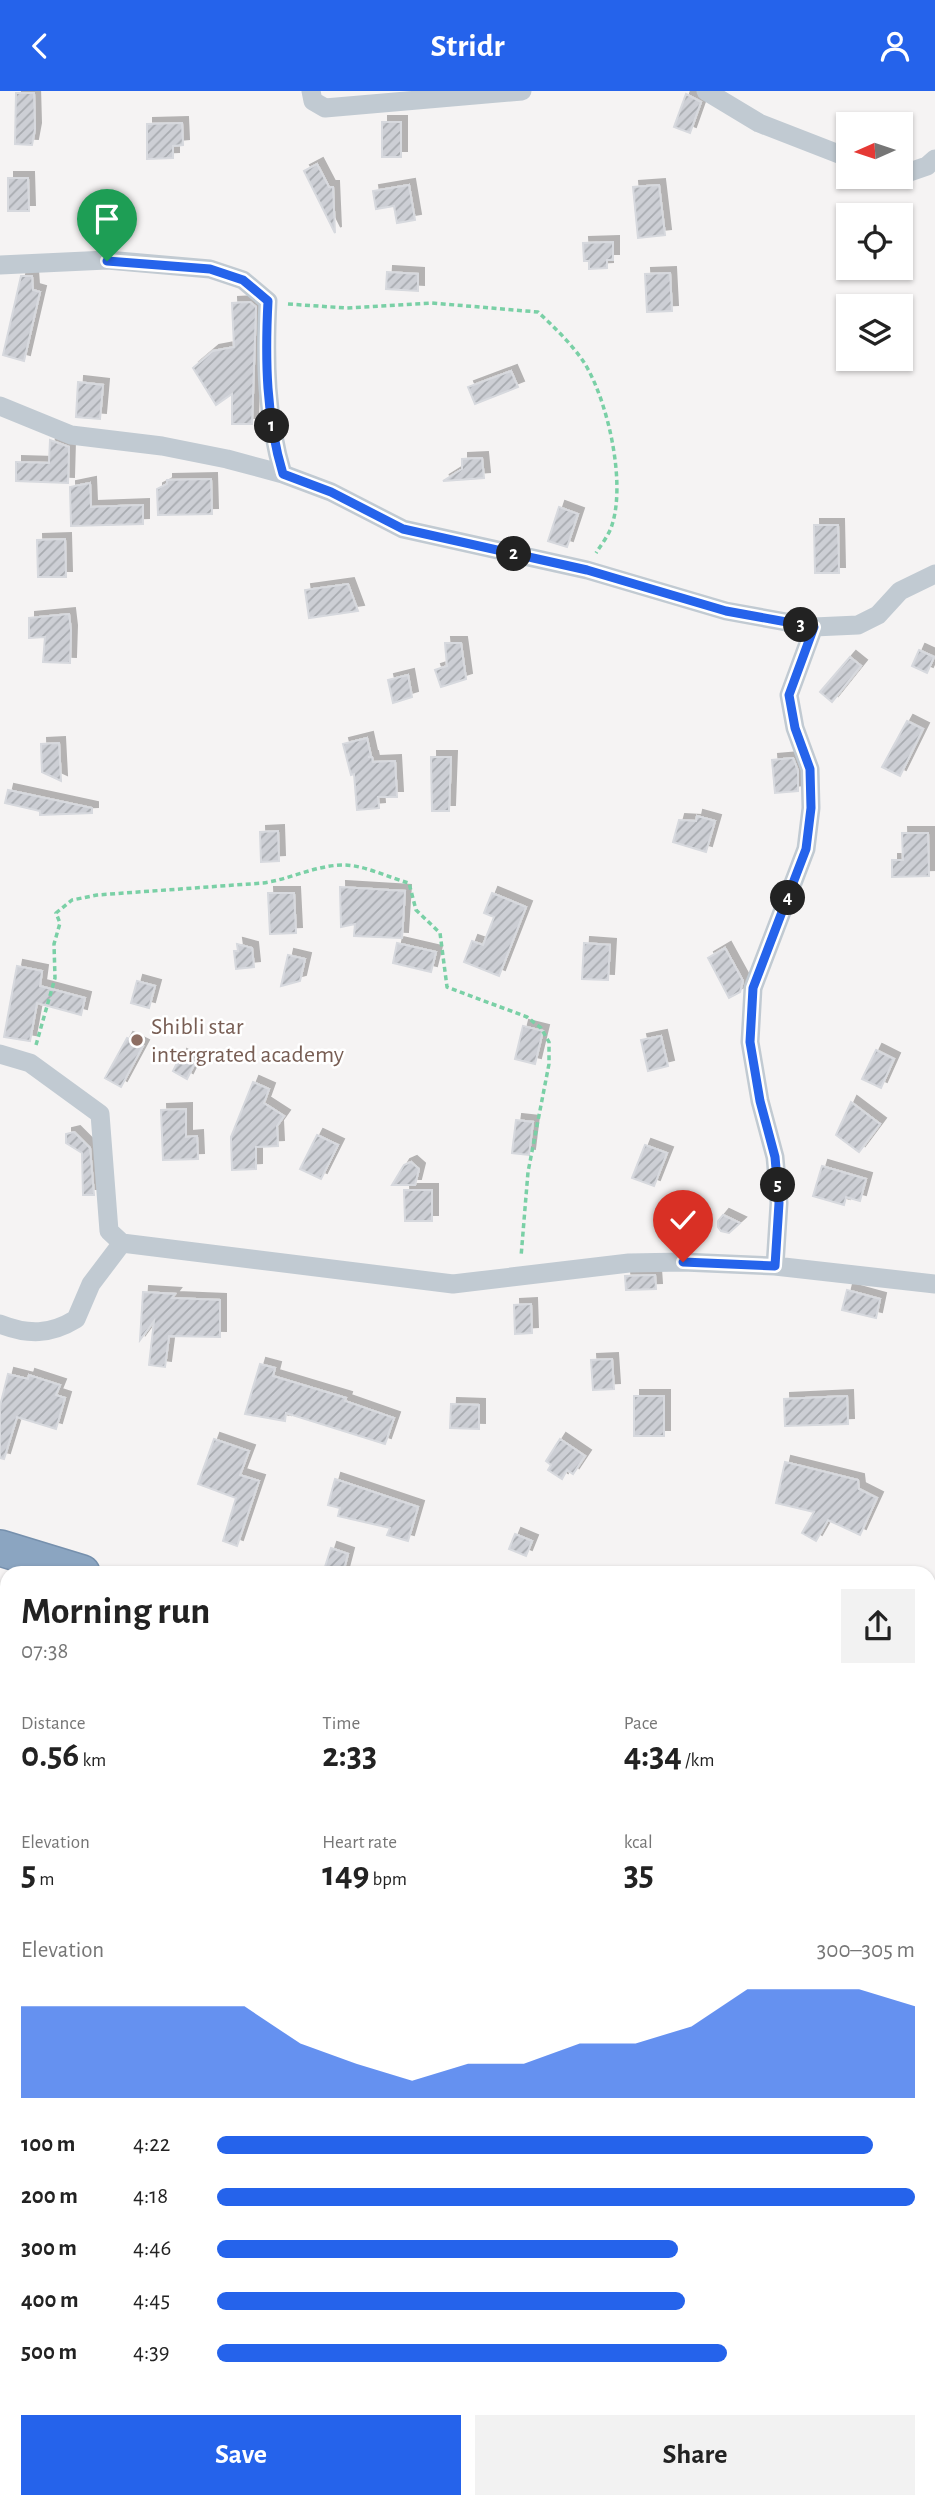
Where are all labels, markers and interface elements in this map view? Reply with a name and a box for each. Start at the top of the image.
icon: back [21,27,59,65]
icon: person [876,27,914,65]
text: Stridr [430,30,505,62]
north arrow [836,112,914,189]
map controls [836,112,913,371]
pin [77,189,137,261]
icon: arrive [88,200,126,238]
button: locate [836,203,913,280]
button: layers [836,294,913,371]
pin: 1 [254,409,290,443]
text: 1 [268,416,275,435]
pin: 2 [496,537,532,571]
text: 2 [509,544,518,563]
pin: 3 [784,607,818,643]
text: 3 [796,615,805,634]
pin: 4 [770,881,806,915]
text: 4 [783,888,792,907]
place label: Shibli star intergrated academy [151,1015,344,1067]
marker: Shibli star intergrated academy [129,1032,145,1048]
pin: 5 [760,1167,796,1203]
text: 5 [773,1175,782,1194]
pin [653,1190,713,1262]
icon: check [664,1201,702,1239]
button: share [841,1589,915,1663]
text: Morning run [21,1593,210,1631]
text: 07:38 [21,1640,68,1663]
text: Distance [21,1714,85,1733]
text: Time [322,1714,360,1733]
text: Pace [624,1714,658,1733]
text: 0.56 [21,1738,79,1773]
text: 2:33 [322,1738,377,1773]
text: 4:34 [624,1738,682,1773]
text: km [79,1751,106,1770]
text: /km [682,1751,714,1770]
text: Elevation [21,1833,90,1852]
text: Heart rate [322,1833,397,1852]
text: kcal [624,1833,653,1852]
text: 5 [21,1857,36,1892]
text: 149 [322,1857,369,1892]
text: 35 [624,1857,654,1892]
text: m [36,1870,54,1889]
text: bpm [369,1870,407,1889]
text: Elevation [21,1939,104,1962]
text: 300–305 m [817,1939,915,1962]
text: 100 m [21,2133,75,2156]
text: 4:22 [133,2133,170,2156]
text: 200 m [21,2185,78,2208]
text: 4:18 [133,2185,168,2208]
text: 300 m [21,2237,77,2260]
text: 4:46 [133,2237,171,2260]
text: 400 m [21,2289,79,2312]
text: 4:45 [133,2289,170,2312]
text: 500 m [21,2341,77,2364]
text: 4:39 [133,2341,170,2364]
button: Save [21,2415,461,2495]
button: Share [475,2415,915,2495]

